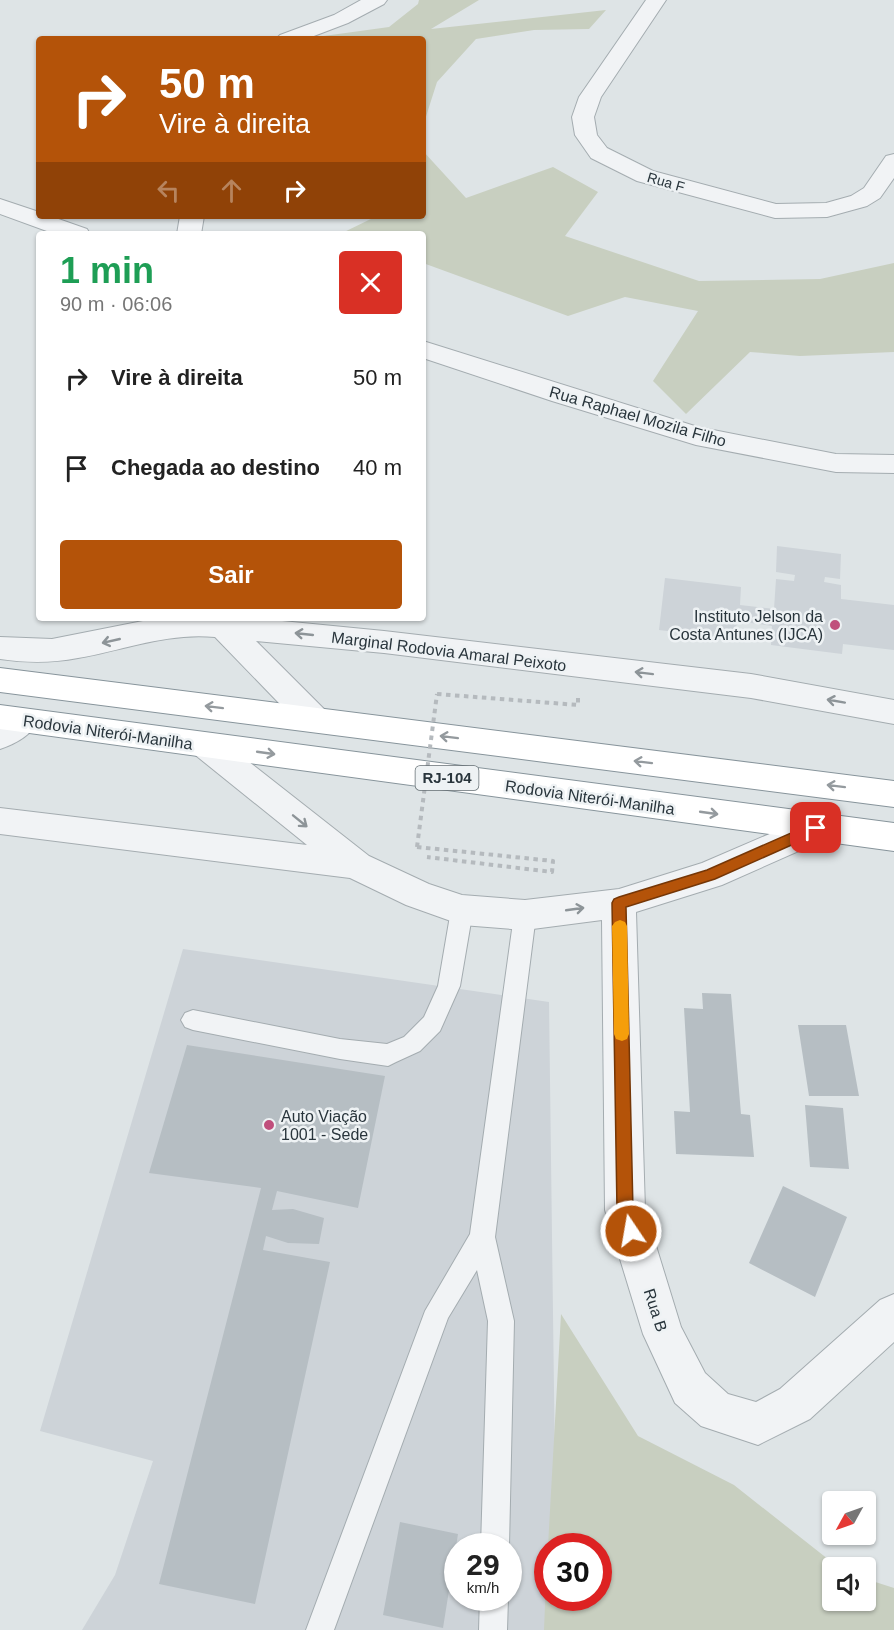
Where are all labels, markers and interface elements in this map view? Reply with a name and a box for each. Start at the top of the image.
icon: right [60,60,138,138]
text: 50 m [159,60,255,107]
text: Vire à direita [159,109,310,139]
street label: Rua F [645,169,687,195]
icon: left [152,174,185,207]
icon: ahead [215,174,248,207]
icon: right [278,174,311,207]
text: 1 min [60,250,154,291]
button: close [339,251,402,314]
text: 90 m · 06:06 [60,293,172,315]
icon: right [60,362,93,395]
text: Vire à direita [111,365,243,390]
text: 50 m [353,365,402,390]
street label: Rua Raphael Mozila Filho [547,383,728,450]
icon: arrive [60,452,93,485]
text: Chegada ao destino [111,455,320,480]
text: 40 m [353,455,402,480]
button: Sair [60,540,402,609]
place label: Instituto Jelson da Costa Antunes (IJCA) [669,608,823,643]
marker: Instituto Jelson da Costa Antunes (IJCA) [828,618,842,632]
one-way arrow [294,628,314,639]
street label: Marginal Rodovia Amaral Peixoto [331,629,567,674]
one-way arrow [102,635,121,647]
one-way arrow [634,668,654,679]
one-way arrow [827,696,847,707]
one-way arrow [205,701,224,712]
street label: Rodovia Niterói-Manilha [22,712,194,753]
one-way arrow [440,731,460,742]
one-way arrow [256,748,275,759]
one-way arrow [633,756,653,767]
road number: RJ-104 [416,766,478,790]
street label: Rodovia Niterói-Manilha [504,777,676,818]
one-way arrow [827,781,846,792]
pin [790,802,841,853]
one-way arrow [699,808,718,819]
icon: arrive [799,811,832,844]
one-way arrow [292,814,308,827]
one-way arrow [565,903,584,914]
place label: Auto Viação 1001 - Sede [281,1108,368,1143]
marker: Auto Viação 1001 - Sede [262,1118,276,1132]
position arrow [599,1199,663,1263]
street label: Rua B [641,1286,670,1334]
north arrow [822,1491,876,1545]
map controls [822,1491,876,1611]
speed limit sign: 30 [534,1533,612,1611]
text: 29 [466,1548,500,1581]
button: sound [822,1557,876,1611]
text: km/h [467,1579,499,1596]

